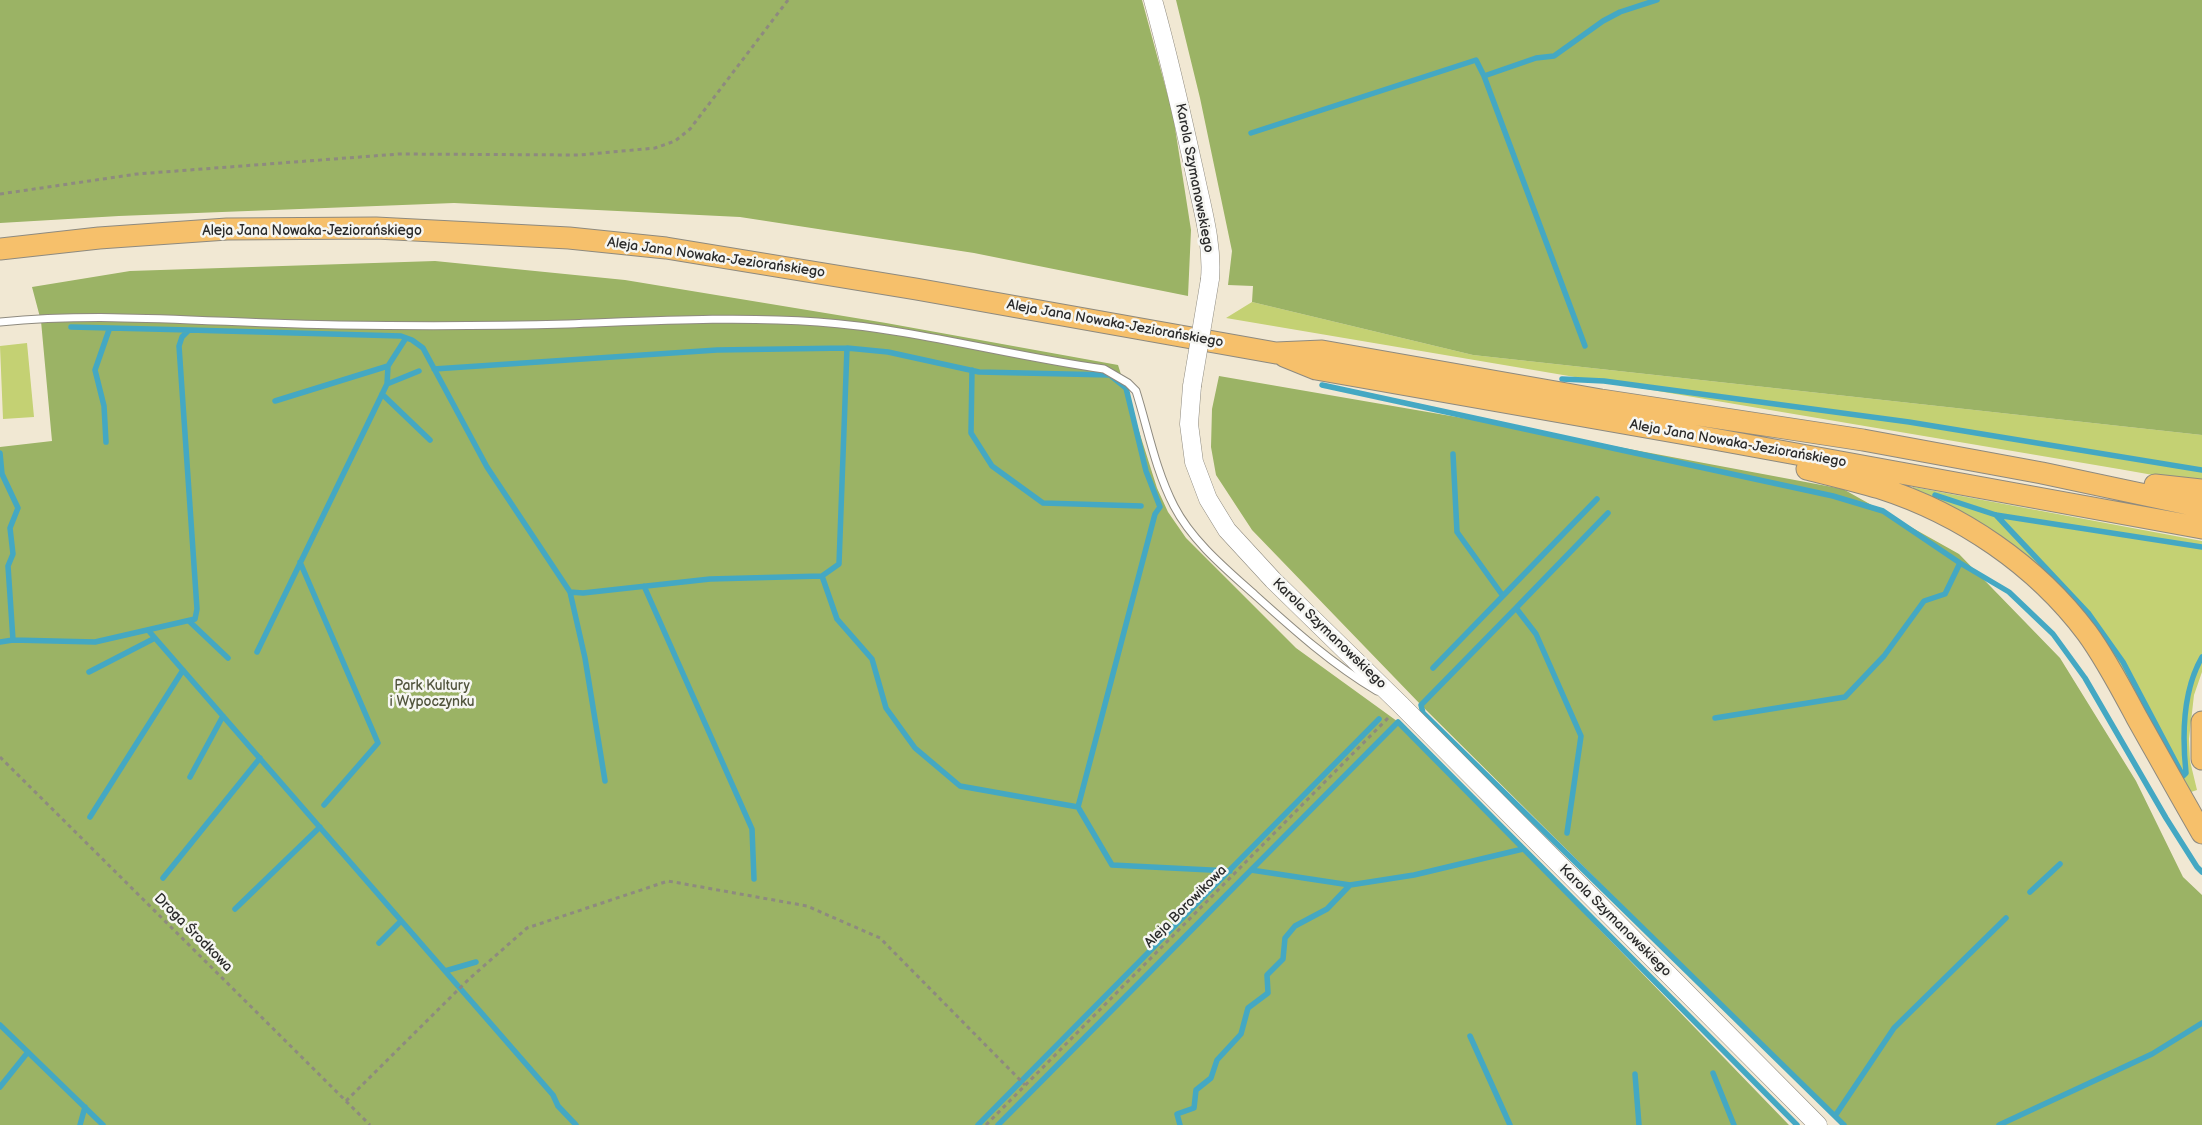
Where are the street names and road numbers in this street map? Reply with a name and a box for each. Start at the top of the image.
street label: Karola Szymanowskiego [1171,102,1217,254]
street label: Aleja Jana Nowaka-Jeziorańskiego [202,223,422,239]
street label: Aleja Jana Nowaka-Jeziorańskiego [606,234,826,282]
street label: Aleja Jana Nowaka-Jeziorańskiego [1005,297,1225,351]
street label: Aleja Jana Nowaka-Jeziorańskiego [1628,417,1848,471]
street label: Karola Szymanowskiego [1269,575,1389,693]
street label: Karola Szymanowskiego [1555,861,1675,981]
street label: Aleja Borowikowa [1141,862,1231,952]
street label: Droga Środkowa [150,890,236,976]

